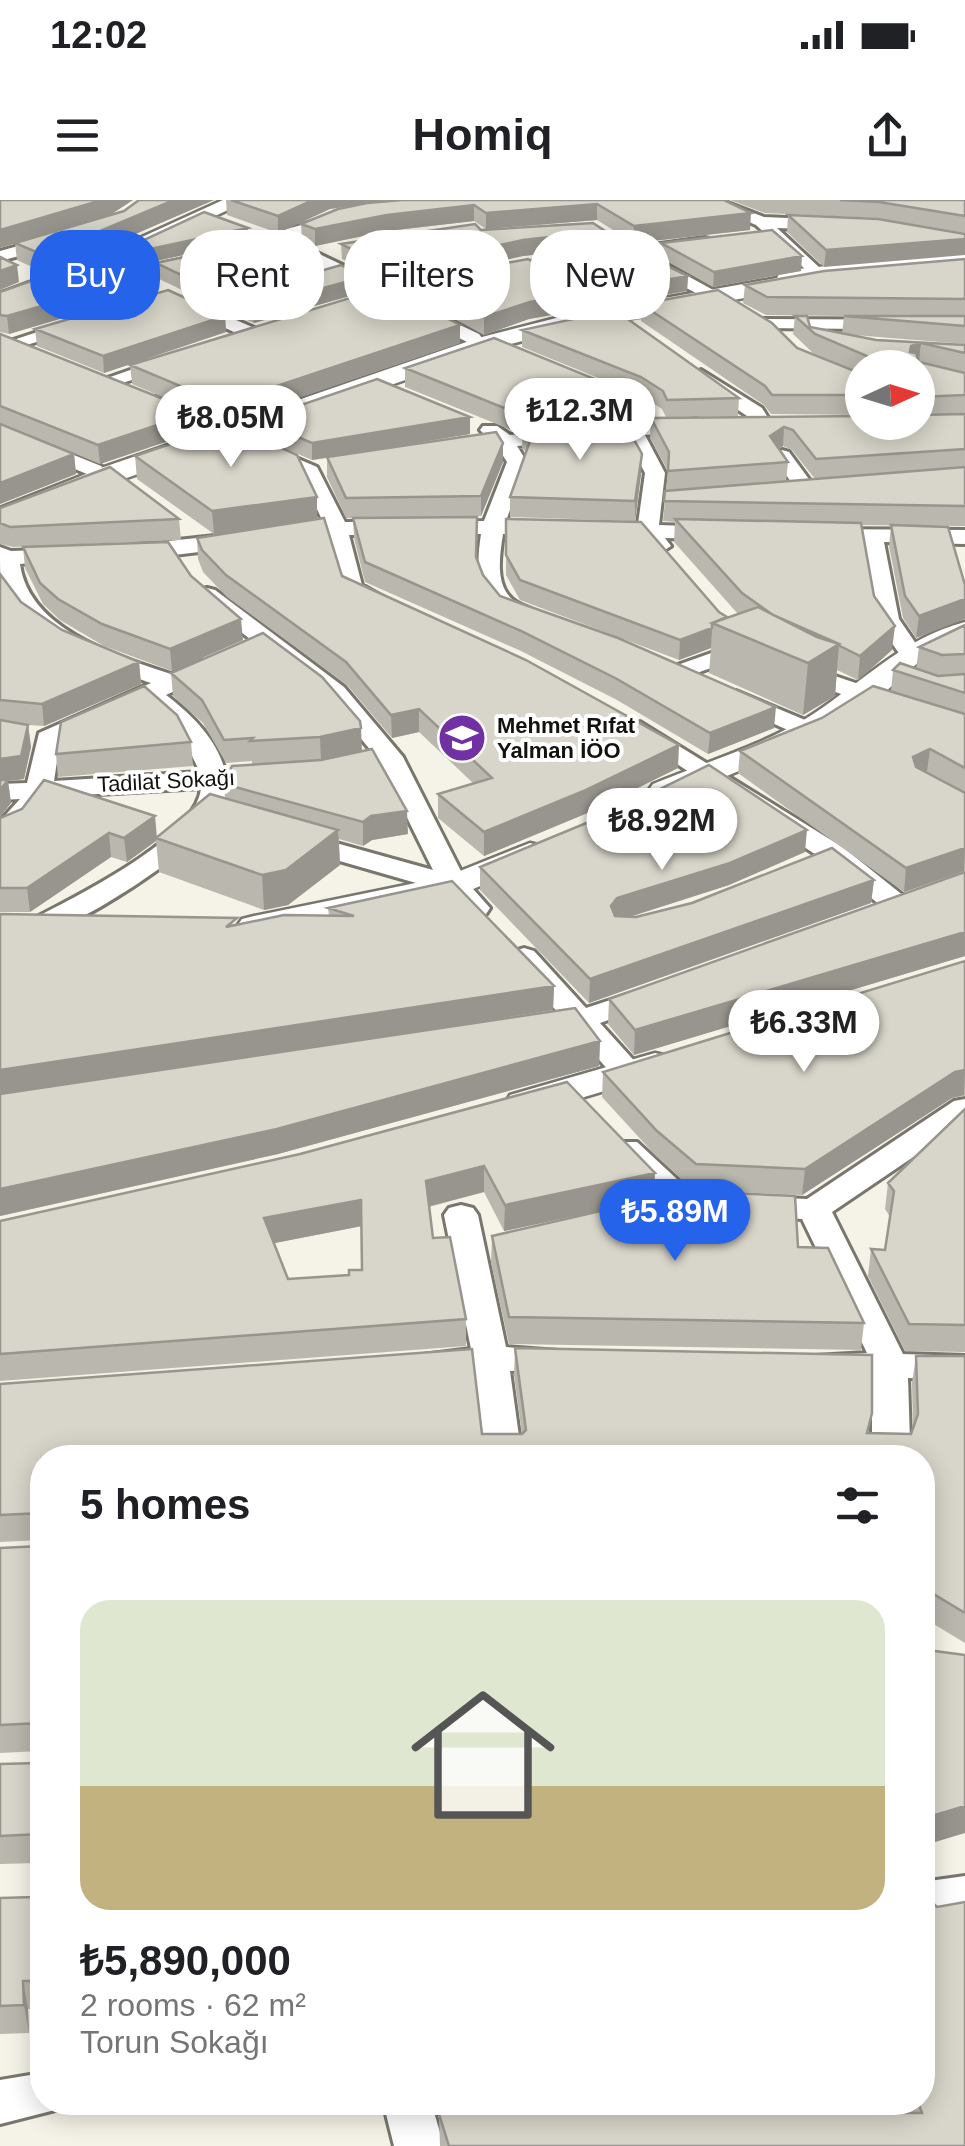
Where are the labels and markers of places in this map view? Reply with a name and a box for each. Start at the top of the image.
pin: ₺12.3M [499,378,661,463]
pin: ₺8.05M [150,385,312,470]
school or university icon: Mehmet Rıfat Yalman İÖO [436,712,488,764]
place label: Mehmet Rıfat Yalman İÖO [497,713,636,763]
pin: ₺8.92M [581,788,743,873]
pin: ₺6.33M [723,990,885,1075]
pin: ₺5.89M [594,1179,756,1264]

